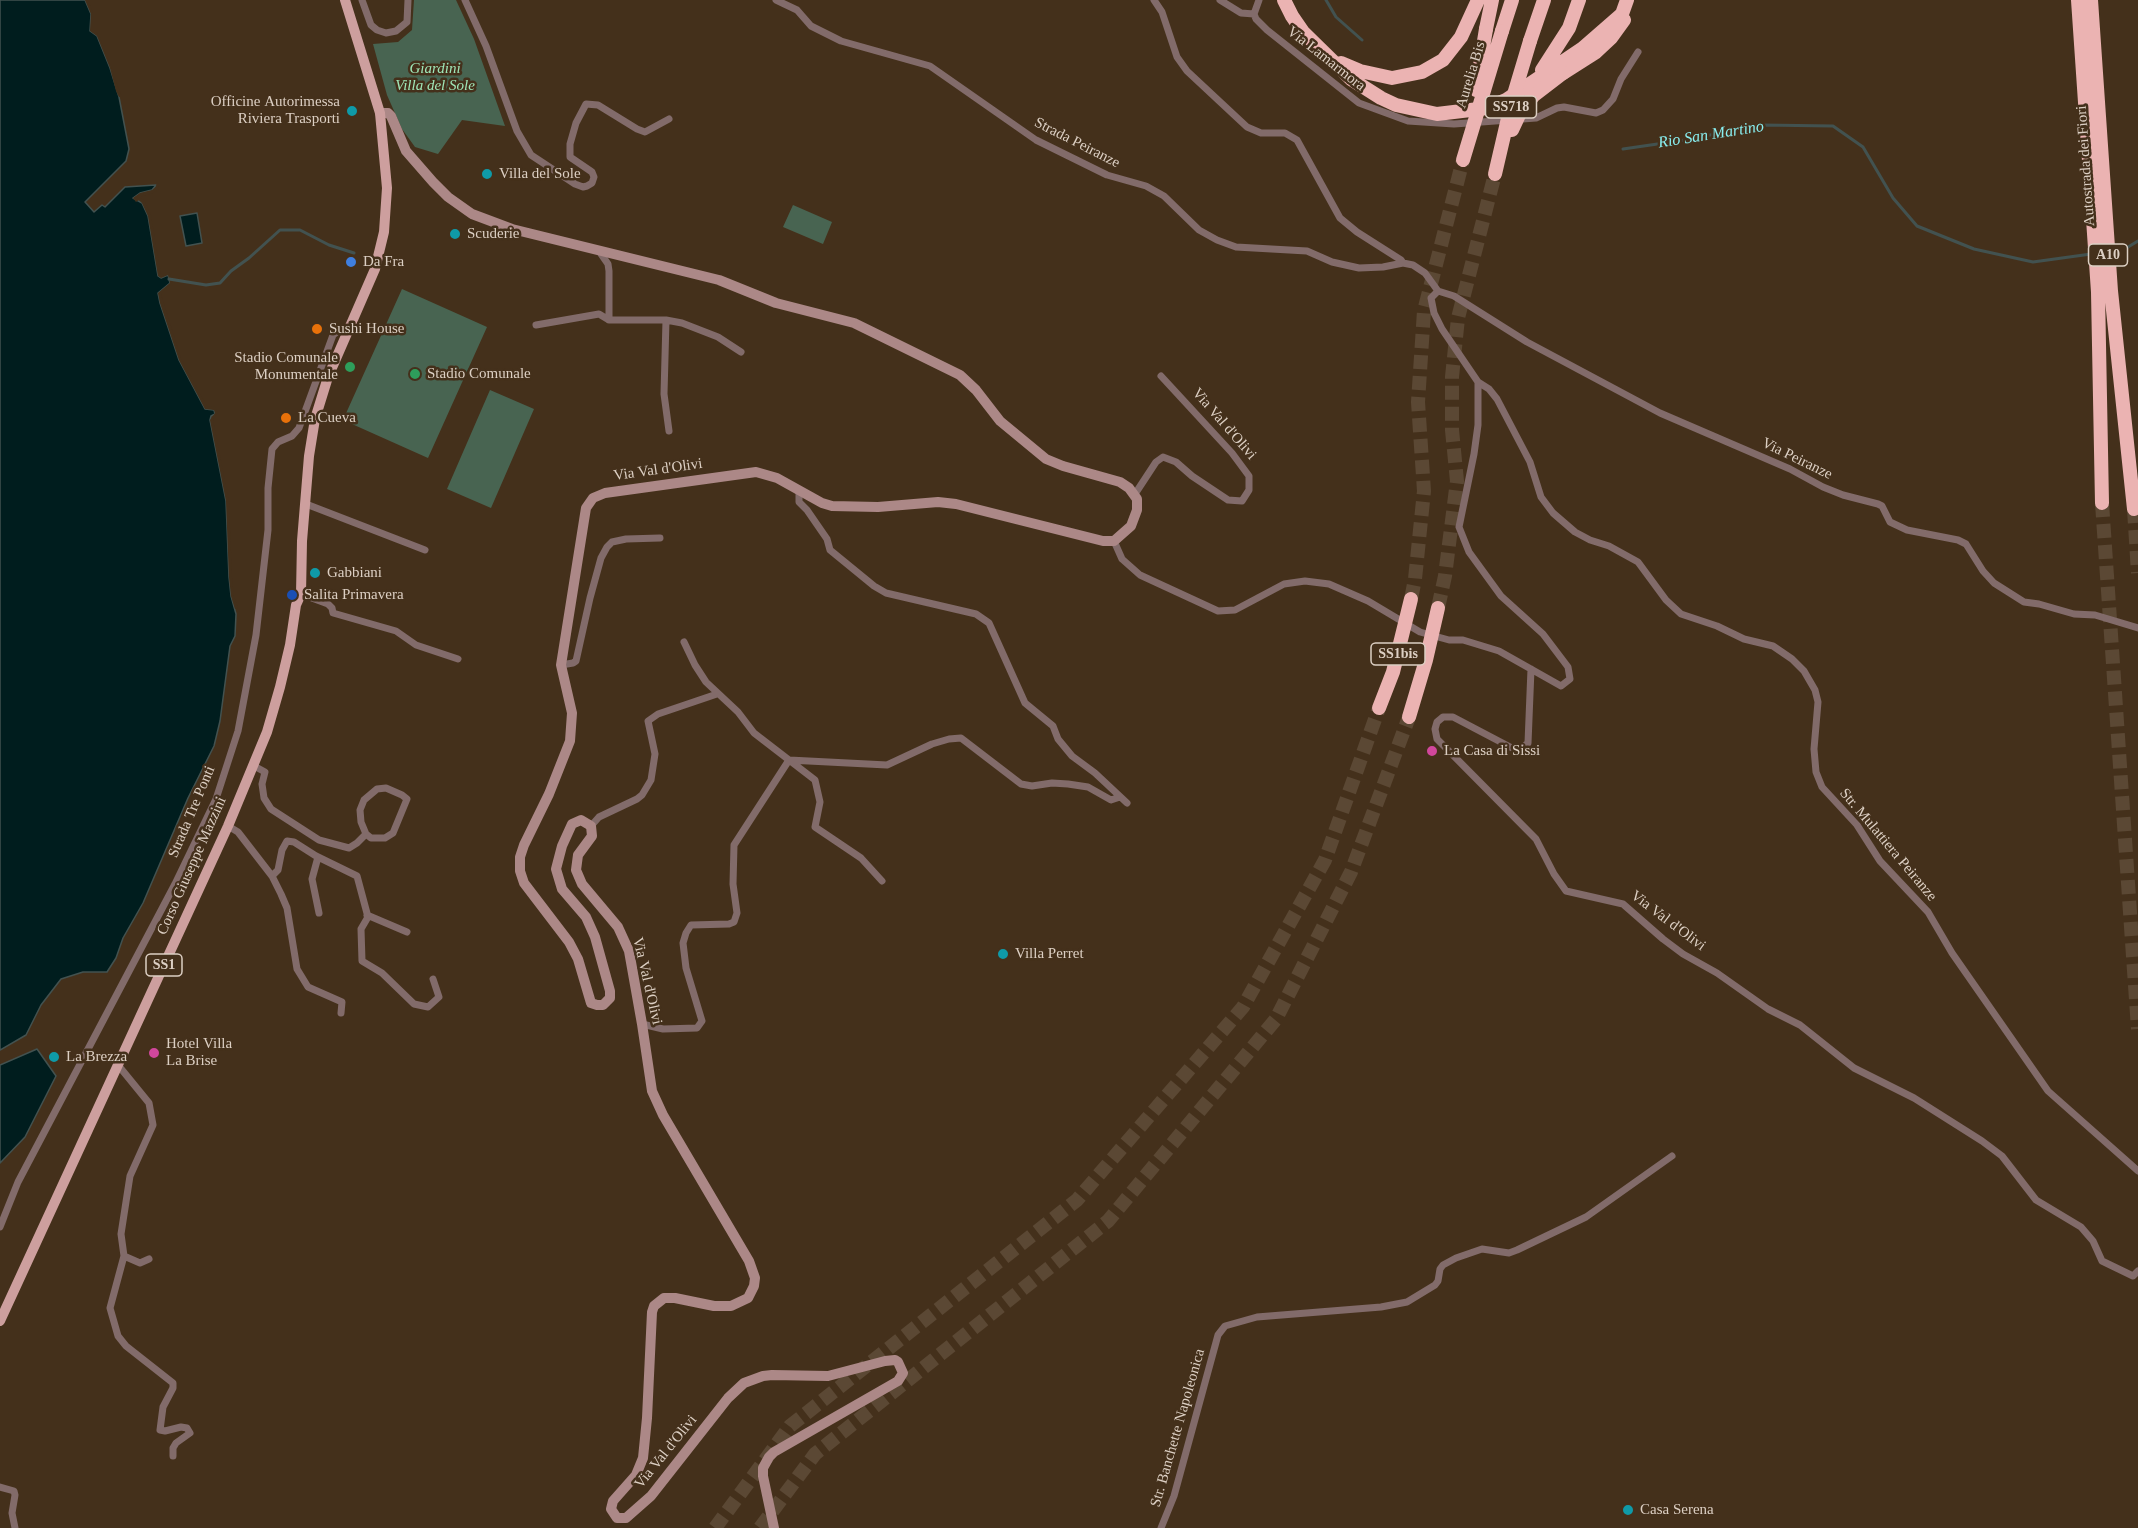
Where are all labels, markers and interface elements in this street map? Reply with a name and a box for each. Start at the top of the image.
street label: Via Lamarmora [1283,23,1369,95]
street label: Aurelia Bis [1452,40,1490,110]
park label: Giardini Villa del Sole [395,60,475,95]
place label: Officine Autorimessa Riviera Trasporti [211,93,340,128]
road number: SS718 [1486,96,1537,118]
marker: Officine Autorimessa Riviera Trasporti [345,104,359,118]
street label: Autostrada dei Fiori [2073,105,2099,227]
street label: Strada Peiranze [1031,114,1123,172]
water label: Rio San Martino [1657,117,1765,153]
place label: Villa del Sole [499,165,581,183]
marker: Villa del Sole [480,167,494,181]
place label: Scuderie [467,225,519,243]
marker: Scuderie [448,227,462,241]
road number: A10 [2088,244,2128,266]
place label: Da Fra [363,253,404,271]
marker: Da Fra [344,255,358,269]
place label: Sushi House [329,320,404,338]
marker: Sushi House [310,322,324,336]
place label: Stadio Comunale Monumentale [234,349,338,384]
marker: Stadio Comunale Monumentale [343,360,357,374]
place label: Stadio Comunale [427,365,531,383]
marker: Stadio Comunale [408,367,422,381]
street label: Via Val d'Olivi [1188,384,1260,464]
place label: La Cueva [298,409,356,427]
marker: La Cueva [279,411,293,425]
street label: Via Peiranze [1759,434,1835,484]
street label: Via Val d'Olivi [613,455,703,485]
place label: Gabbiani [327,564,382,582]
marker: Gabbiani [308,566,322,580]
place label: Salita Primavera [304,586,404,604]
marker: Salita Primavera [285,588,299,602]
road number: SS1bis [1371,643,1425,665]
place label: La Casa di Sissi [1444,742,1540,760]
marker: La Casa di Sissi [1425,744,1439,758]
street label: Strada Tre Ponti [165,763,219,861]
street label: Str. Mulattiera Peiranze [1835,785,1941,905]
street label: Corso Giuseppe Mazzini [153,794,231,938]
street label: Via Val d'Olivi [1627,887,1709,955]
street label: Via Val d'Olivi [628,935,666,1027]
place label: Villa Perret [1015,945,1084,963]
marker: Villa Perret [996,947,1010,961]
road number: SS1 [146,954,182,976]
place label: Hotel Villa La Brise [166,1035,232,1070]
marker: Hotel Villa La Brise [147,1046,161,1060]
place label: La Brezza [66,1048,127,1066]
marker: La Brezza [47,1050,61,1064]
street label: Str. Banchette Napoleonica [1147,1347,1209,1509]
street label: Via Val d'Olivi [631,1412,701,1492]
place label: Casa Serena [1640,1501,1714,1519]
marker: Casa Serena [1621,1503,1635,1517]

